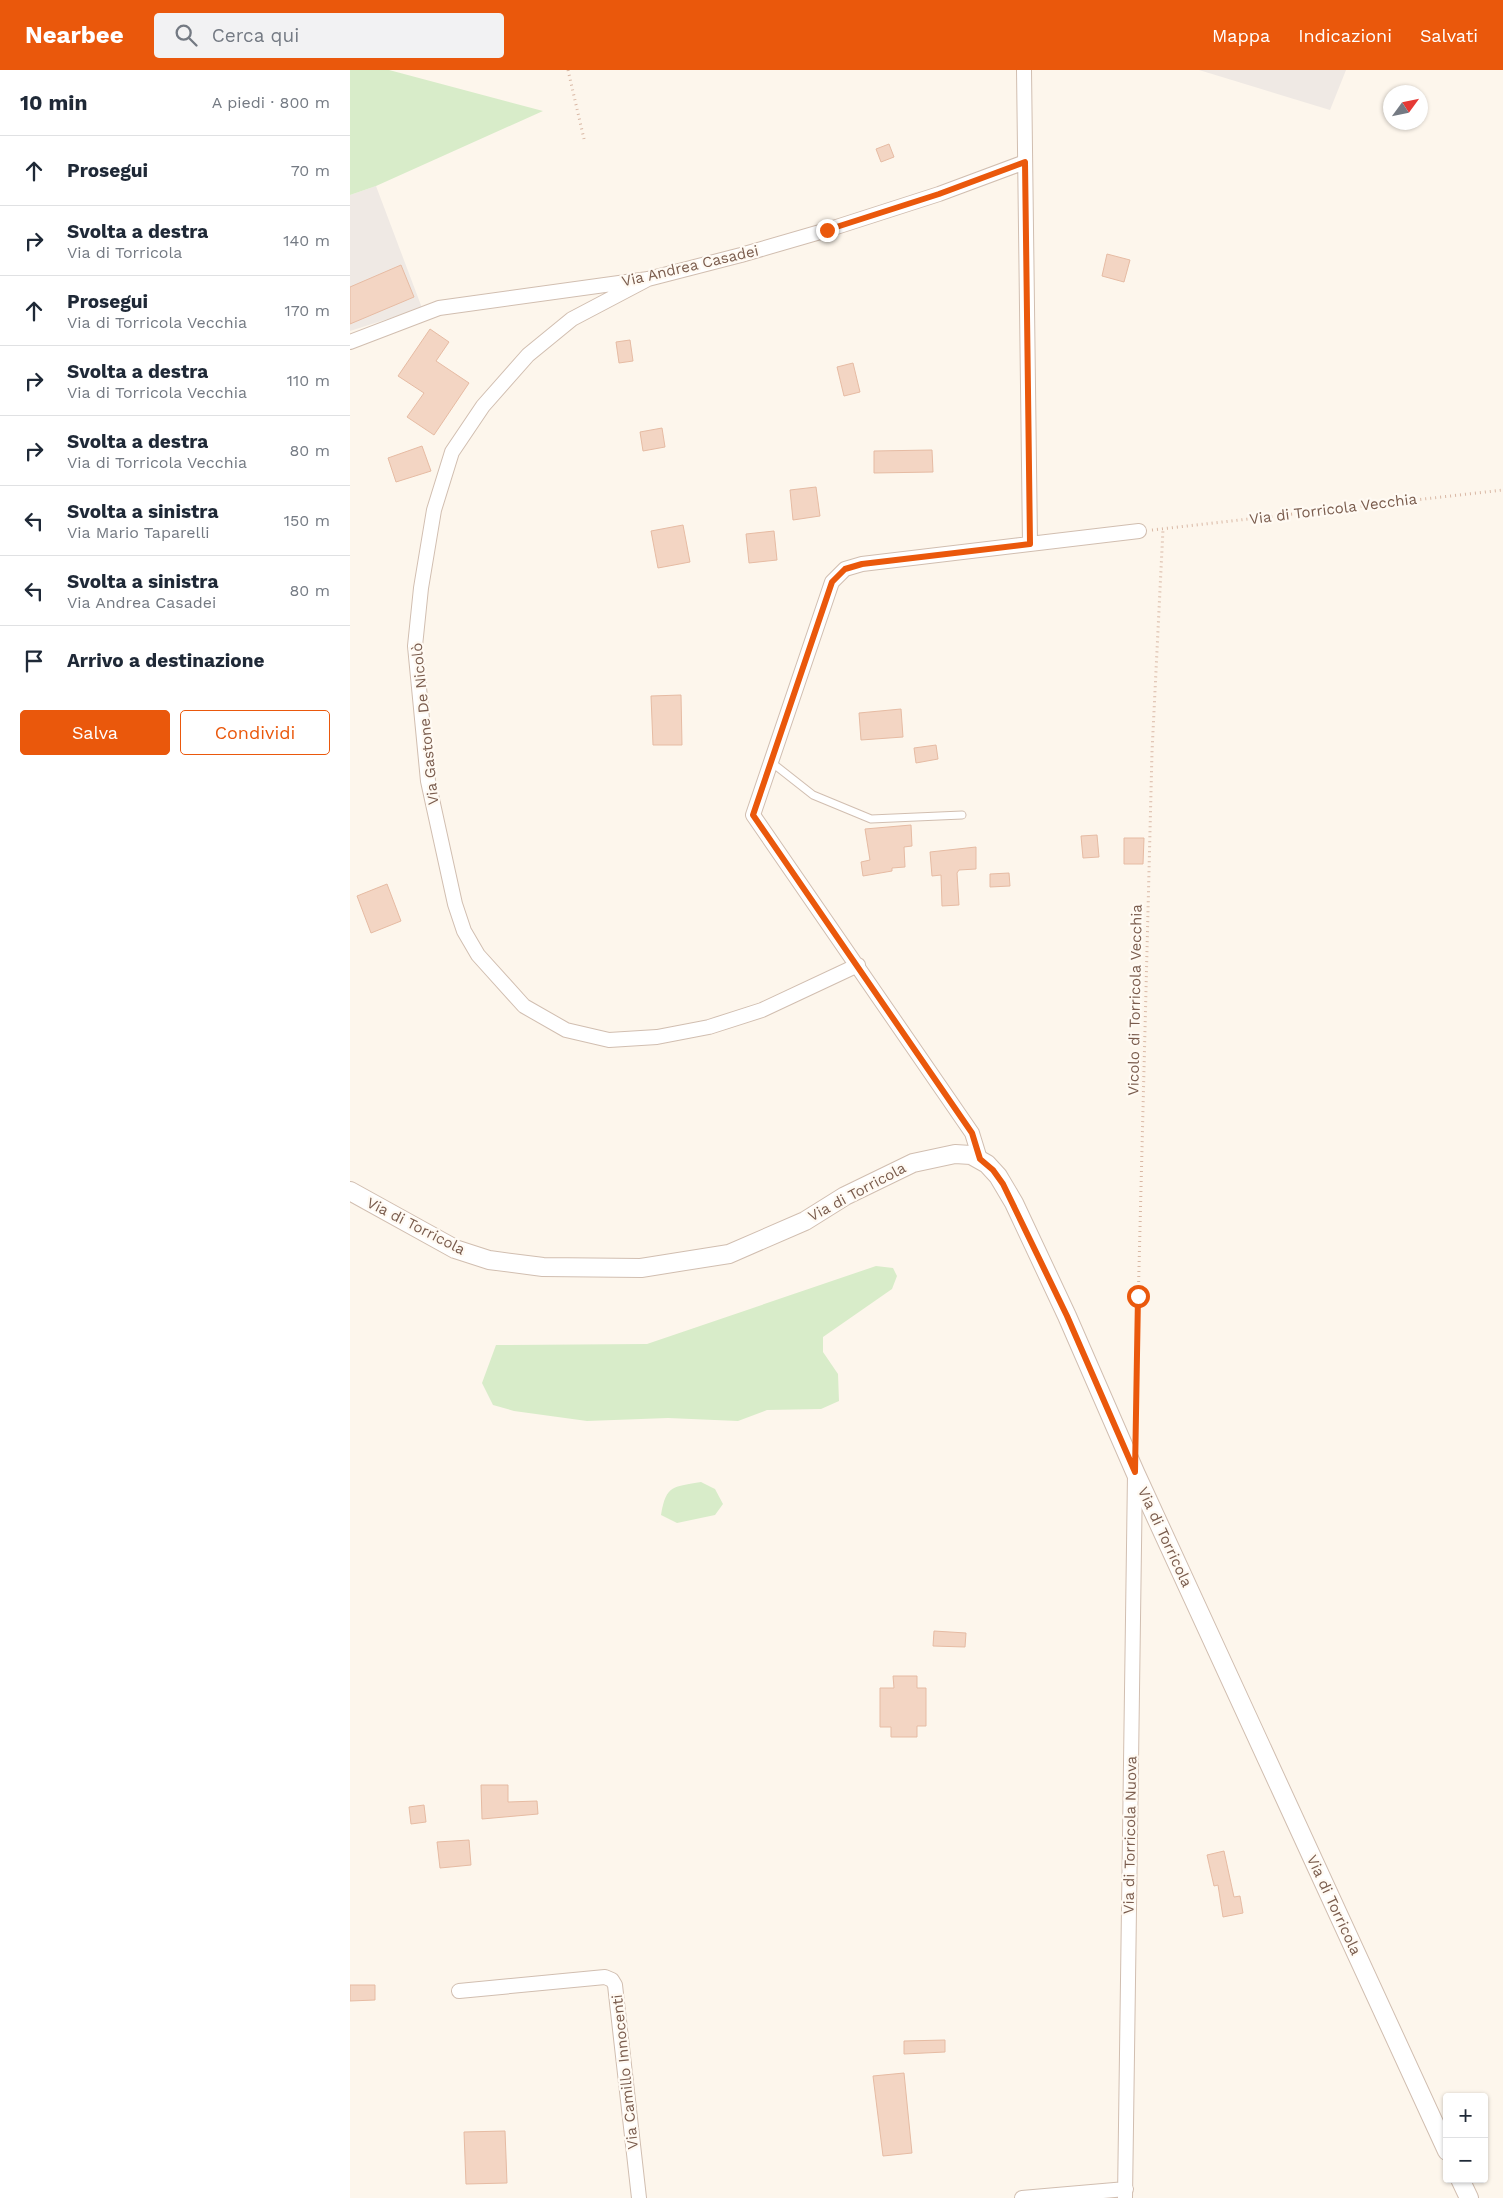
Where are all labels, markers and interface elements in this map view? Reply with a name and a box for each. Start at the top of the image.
search box [154,13,504,58]
text: Nearbee [25,21,124,49]
icon: search [172,21,200,49]
text: Cerca qui [212,24,299,47]
text: Mappa [1212,25,1270,46]
text: Indicazioni [1298,25,1392,46]
text: Salvati [1420,25,1478,46]
north arrow [1383,85,1428,130]
text: 10 min [20,90,87,115]
text: A piedi · 800 m [212,93,330,112]
icon: ahead [20,157,48,185]
text: Prosegui [67,159,148,182]
text: 70 m [291,161,330,180]
route end [816,219,839,242]
text: Svolta a destra [67,220,208,243]
icon: right [20,227,48,255]
text: 140 m [283,231,330,250]
street label: Via Andrea Casadei [620,241,760,291]
text: Via di Torricola [67,243,182,262]
text: Prosegui [67,290,148,313]
icon: ahead [20,297,48,325]
text: 170 m [284,301,330,320]
text: Via di Torricola Vecchia [67,313,247,332]
text: Svolta a destra [67,360,208,383]
icon: right [20,367,48,395]
text: 110 m [287,371,330,390]
text: Via di Torricola Vecchia [67,383,247,402]
text: Svolta a destra [67,430,208,453]
icon: right [20,437,48,465]
text: 80 m [289,441,330,460]
text: Via di Torricola Vecchia [67,453,247,472]
street label: Via di Torricola Vecchia [1248,490,1418,528]
text: Svolta a sinistra [67,500,218,523]
icon: left [20,507,48,535]
text: 150 m [284,511,330,530]
text: Via Mario Taparelli [67,523,210,542]
text: Svolta a sinistra [67,570,218,593]
icon: left [20,577,48,605]
text: 80 m [289,581,330,600]
text: Via Andrea Casadei [67,593,216,612]
street label: Via Gastone De Nicolò [408,642,442,806]
icon: arrive [20,647,48,675]
text: Arrivo a destinazione [67,649,264,672]
button: Salva [20,710,170,755]
button: Condividi [180,710,330,755]
street label: Vicolo di Torricola Vecchia [1124,904,1146,1096]
street label: Via di Torricola [805,1158,909,1225]
street label: Via di Torricola [364,1193,469,1259]
route start [1127,1285,1150,1308]
street label: Via di Torricola [1134,1484,1196,1590]
street label: Via di Torricola Nuova [1120,1755,1140,1914]
street label: Via di Torricola [1303,1852,1365,1958]
street label: Via Camillo Innocenti [608,1994,642,2150]
map controls [1443,2093,1488,2183]
button: + [1443,2093,1488,2138]
button: − [1443,2138,1488,2183]

